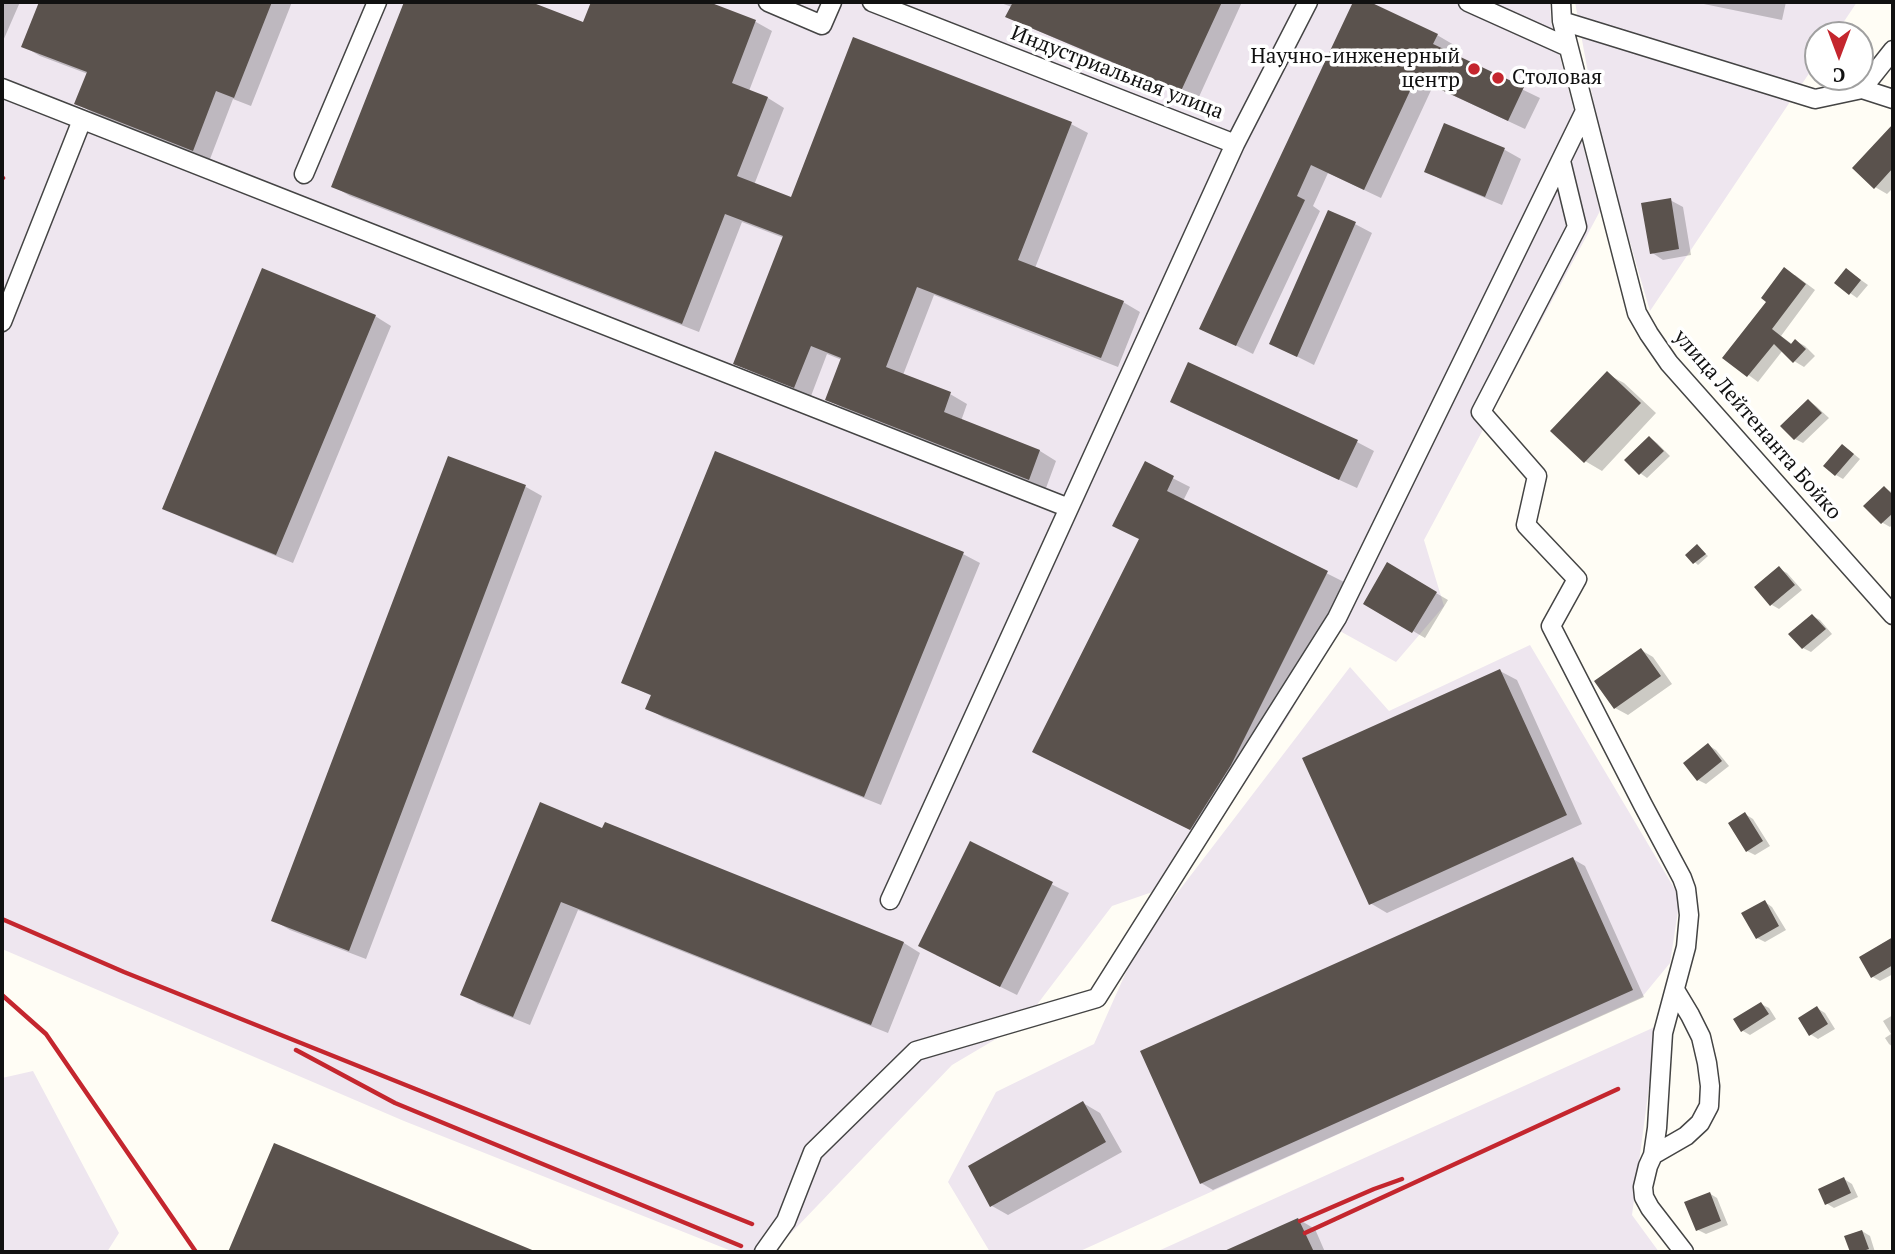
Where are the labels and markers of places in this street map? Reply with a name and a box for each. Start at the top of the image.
place label: Научно-инженерный центр [1251,44,1460,94]
marker: Научно-инженерный центр [1466,61,1482,77]
place label: Столовая [1512,65,1602,91]
marker: Столовая [1490,70,1506,86]

